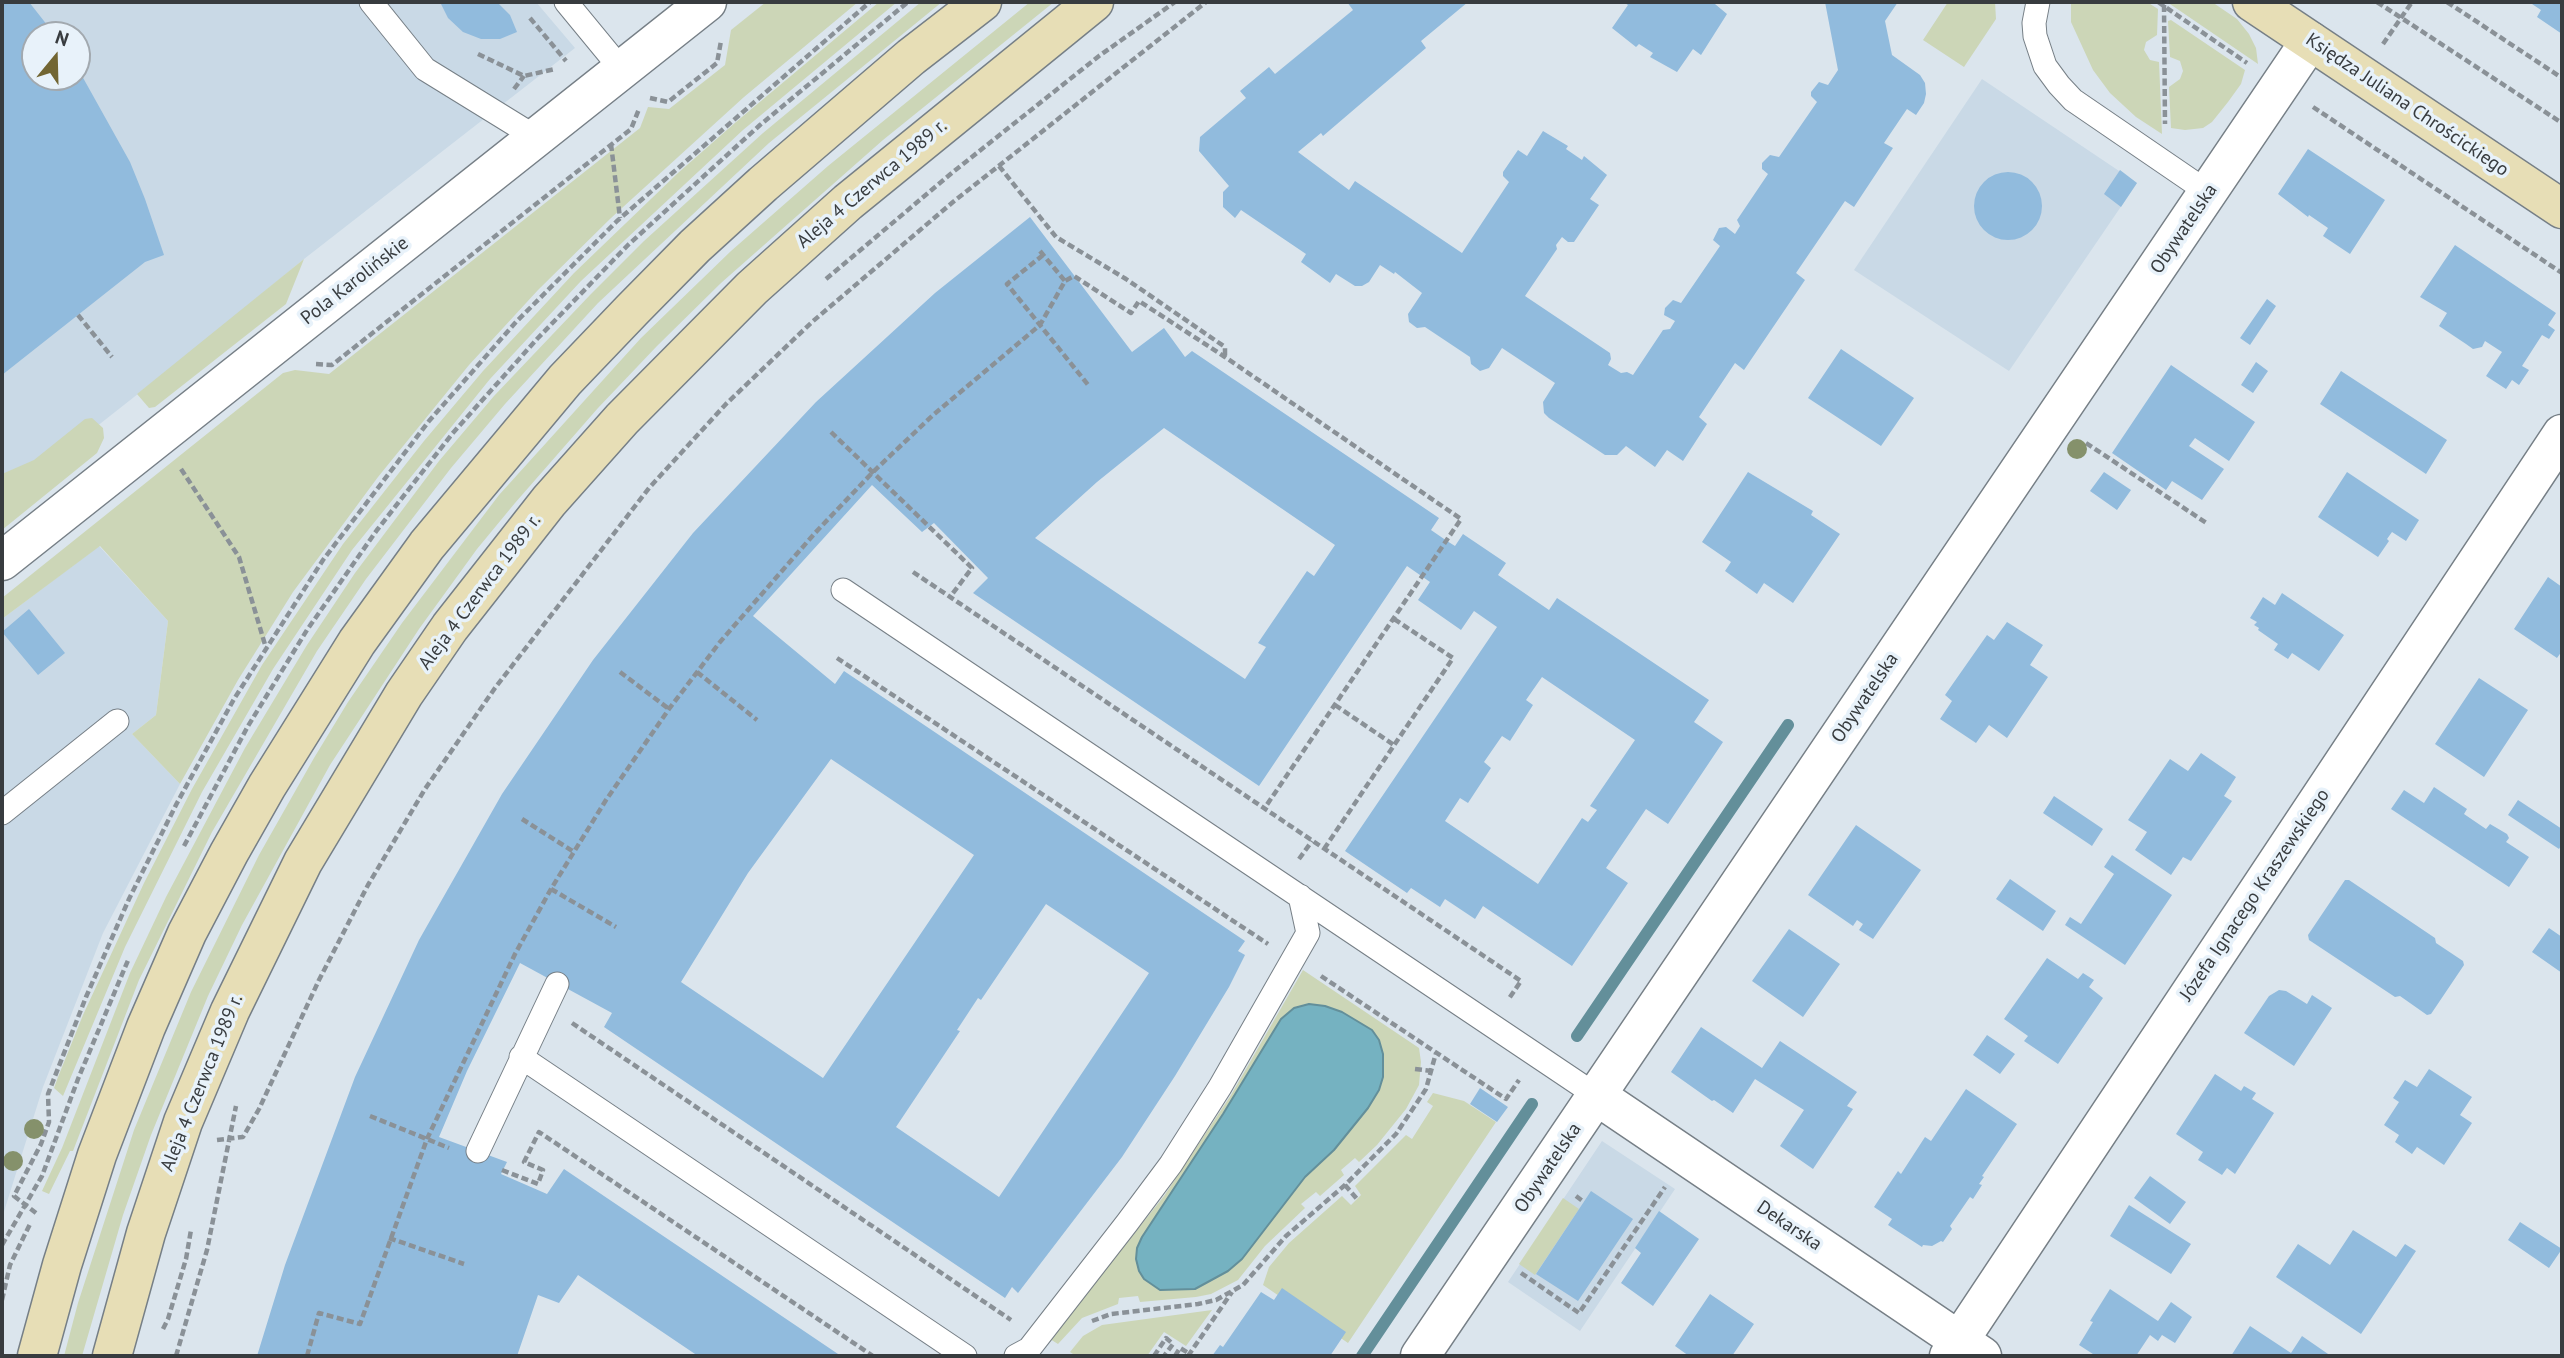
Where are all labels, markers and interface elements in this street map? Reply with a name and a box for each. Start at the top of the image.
north arrow [21,21,91,91]
text: N [52,25,72,51]
street label: Księdza Juliana Chrościckiego [2301,28,2513,182]
street label: Aleja 4 Czerwca 1989 r. [792,115,952,253]
street label: Obywatelska [2146,180,2222,278]
street label: Pola Karolińskie [297,232,413,330]
street label: Aleja 4 Czerwca 1989 r. [414,510,546,674]
street label: Obywatelska [1827,649,1903,747]
street label: Józefa Ignacego Kraszewskiego [2175,785,2335,1005]
street label: Aleja 4 Czerwca 1989 r. [156,991,248,1175]
street label: Obywatelska [1510,1119,1586,1217]
street label: Dekarska [1752,1196,1826,1256]

